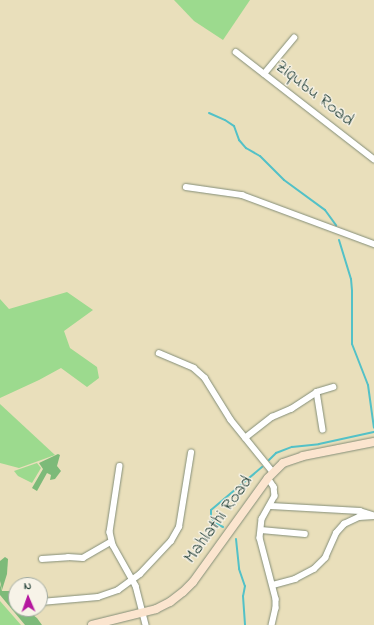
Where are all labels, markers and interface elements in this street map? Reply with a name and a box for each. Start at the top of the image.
street label: Ziqubu Road [270,56,358,132]
street label: Mahlathi Road [180,472,258,568]
north arrow [8,577,48,617]
text: N [24,578,32,594]

